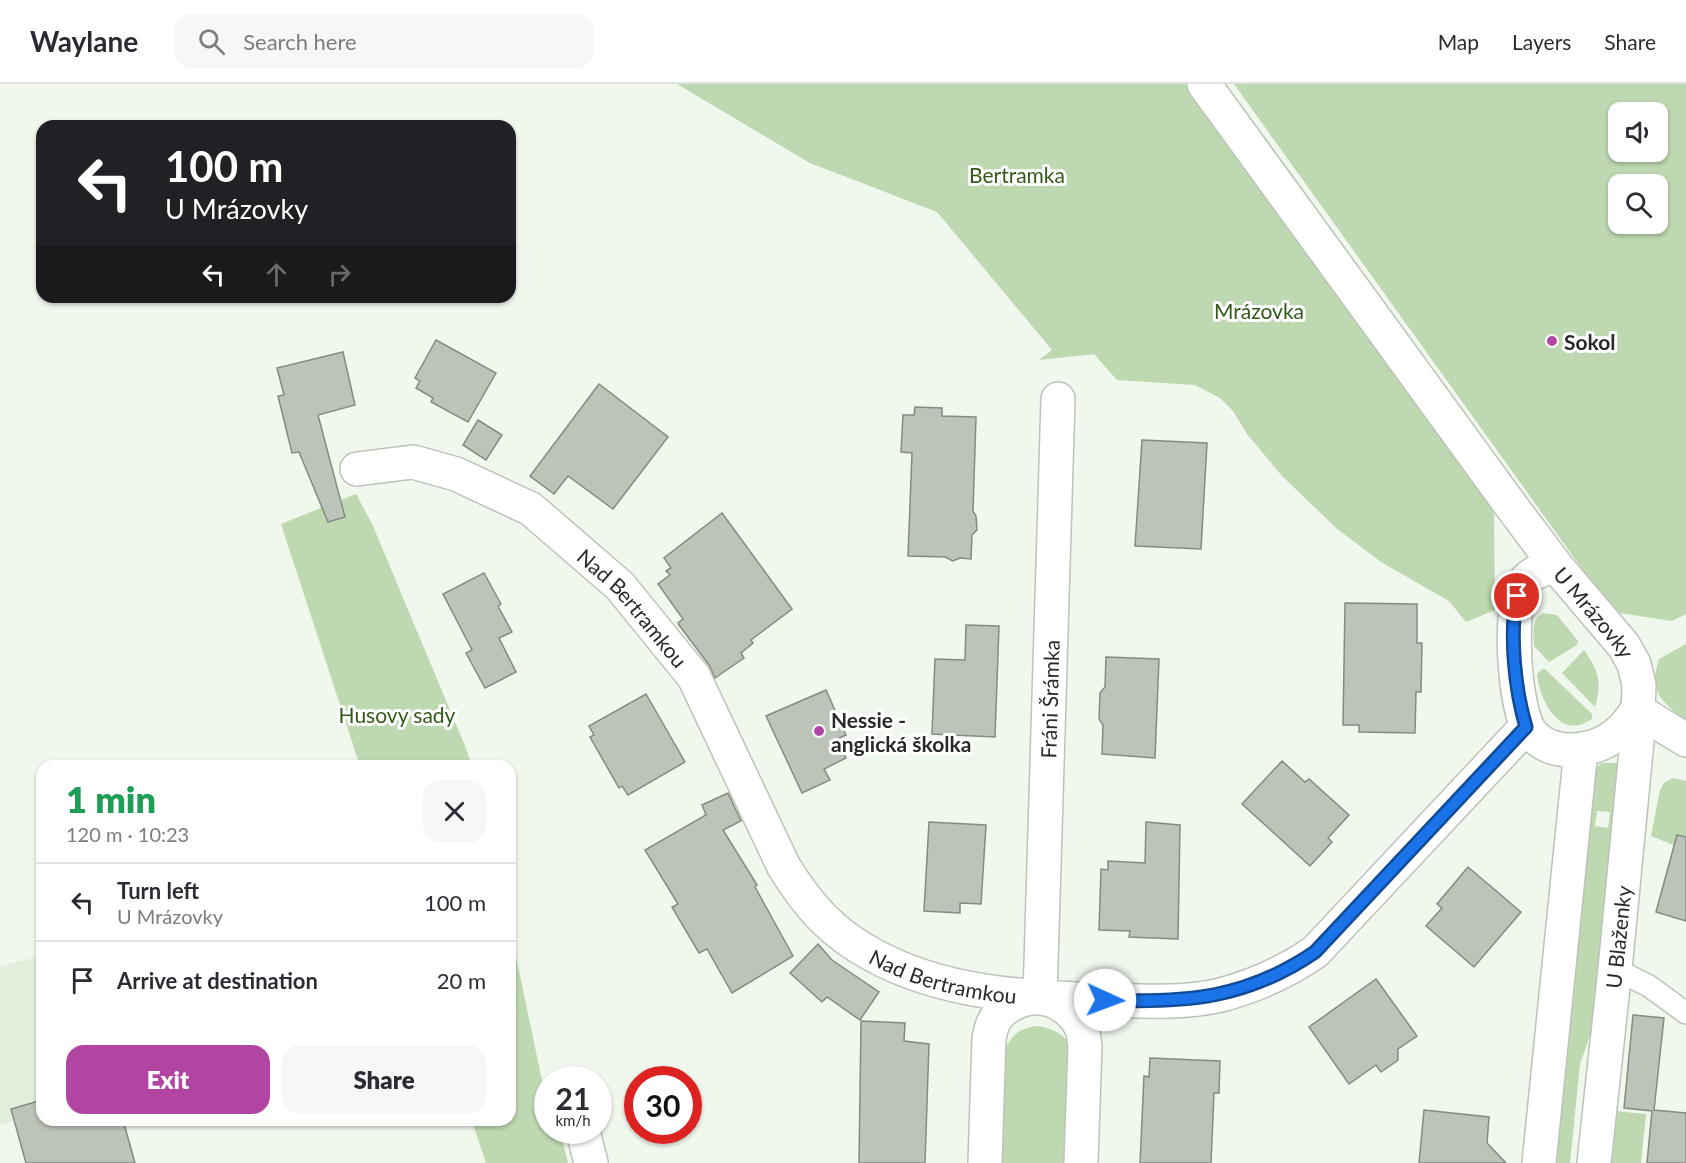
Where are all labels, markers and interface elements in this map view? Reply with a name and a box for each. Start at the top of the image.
search box [174,14,594,68]
text: Waylane [30,24,138,58]
icon: search [195,25,228,58]
text: Search here [243,28,357,55]
text: Map [1438,29,1479,54]
text: Layers [1512,29,1571,54]
text: Share [1604,29,1656,54]
map controls [1608,102,1668,234]
button: sound [1608,102,1668,162]
text: 100 m [165,141,283,191]
icon: left [66,144,144,222]
park label: Bertramka [969,162,1065,187]
button: search [1608,174,1668,234]
text: U Mrázovky [165,192,308,225]
icon: left [197,258,230,291]
icon: ahead [260,258,293,291]
icon: right [323,258,356,291]
park label: Mrázovka [1214,298,1304,323]
place label: Sokol [1564,329,1616,354]
marker: Sokol [1545,334,1559,348]
street label: Nad Bertramkou [573,543,693,672]
street label: U Mrázovky [1549,561,1640,662]
pin [1491,570,1542,621]
icon: arrive [1500,579,1533,612]
street label: Fráni Šrámka [1035,640,1063,759]
park label: Husovy sady [339,702,456,727]
place label: Nessie - anglická školka [831,707,971,756]
marker: Nessie - anglická školka [812,724,826,738]
text: 1 min [66,777,156,821]
button: close [423,780,486,843]
text: 120 m · 10:23 [66,822,189,846]
text: Turn left [117,877,199,904]
street label: U Blaženky [1600,884,1636,990]
icon: left [66,886,99,919]
text: 100 m [424,889,486,916]
text: U Mrázovky [117,904,223,928]
street label: Nad Bertramkou [866,943,1018,1007]
icon: arrive [66,964,99,997]
text: Arrive at destination [117,967,318,994]
text: 20 m [437,967,486,994]
position arrow [1073,968,1137,1032]
button: Exit [66,1045,270,1114]
button: Share [282,1045,486,1114]
speed limit sign: 30 [624,1066,702,1144]
text: 21 [556,1080,590,1116]
text: km/h [555,1111,591,1129]

